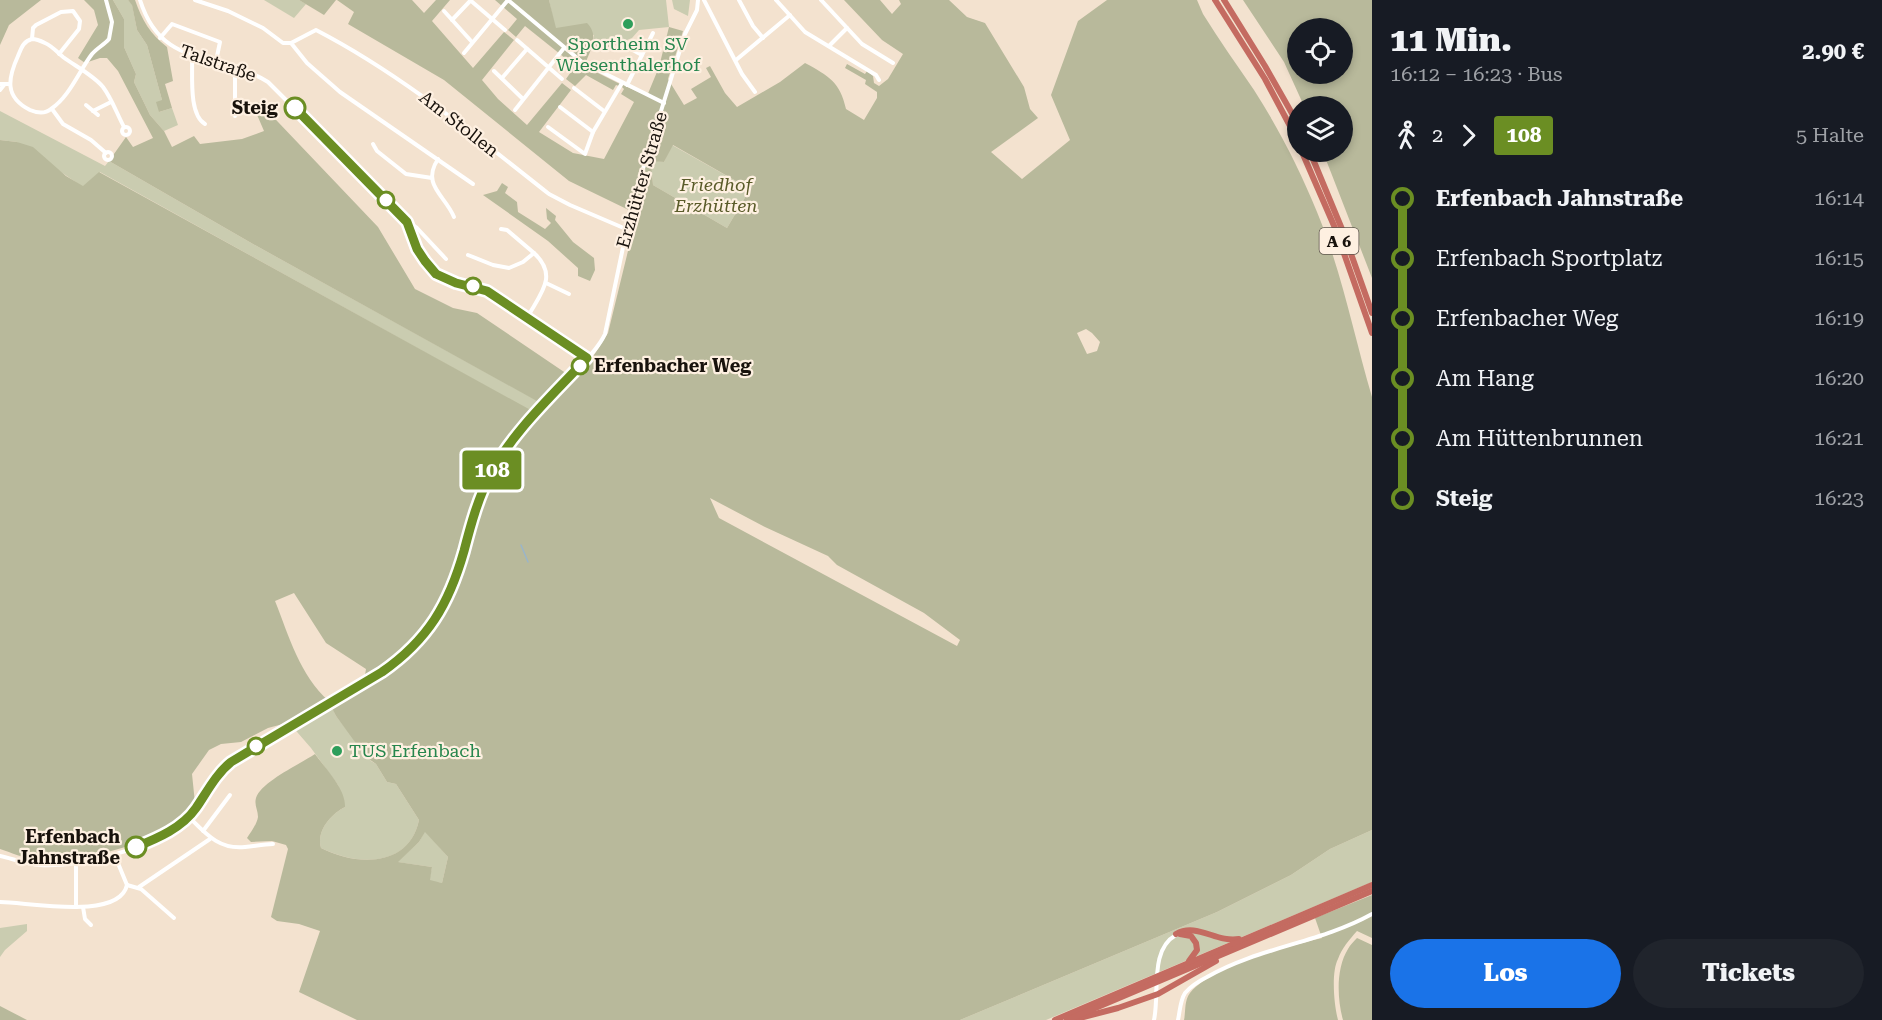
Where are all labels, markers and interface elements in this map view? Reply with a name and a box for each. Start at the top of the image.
marker: Sportheim SV Wiesenthalerhof [621,17,635,31]
map controls [1287,18,1353,162]
button: locate [1287,18,1353,84]
text: 11 Min. [1390,20,1512,59]
place label: Sportheim SV Wiesenthalerhof [556,33,701,75]
text: 2.90 € [1802,39,1864,64]
street label: Talstraße [177,40,259,85]
text: 16:12 – 16:23 · Bus [1390,62,1562,86]
street label: Am Stollen [415,86,503,161]
button: layers [1287,96,1353,162]
place label: Steig [232,97,279,118]
marker: Steig [284,97,306,119]
street label: Erzhütter Straße [612,109,671,251]
icon: walk [1390,119,1423,152]
icon: forward [1452,119,1485,152]
text: 2 [1432,123,1443,147]
text: 108 [1506,123,1541,147]
text: 5 Halte [1796,123,1864,147]
park label: Friedhof Erzhütten [674,174,757,216]
text: Erfenbach Jahnstraße [1436,186,1683,211]
text: 16:14 [1814,186,1864,210]
unlabelled marker [377,191,395,209]
road number: A 6 [1320,228,1358,254]
text: Erfenbach Sportplatz [1436,246,1662,271]
text: 16:15 [1814,246,1864,270]
unlabelled marker [464,277,482,295]
text: Erfenbacher Weg [1436,306,1618,331]
text: 16:19 [1814,306,1864,330]
place label: Erfenbacher Weg [594,355,752,376]
marker: Erfenbacher Weg [571,357,589,375]
text: Am Hang [1436,366,1534,391]
text: 16:20 [1814,366,1864,390]
text: Am Hüttenbrunnen [1436,426,1643,451]
text: 16:21 [1814,426,1864,450]
line badge: 108 [458,450,526,490]
text: 108 [474,458,510,482]
text: Steig [1436,486,1492,511]
text: 16:23 [1814,486,1864,510]
unlabelled marker [247,737,265,755]
place label: TUS Erfenbach [349,740,481,761]
marker: TUS Erfenbach [330,744,344,758]
place label: Erfenbach Jahnstraße [17,826,120,868]
marker: Erfenbach Jahnstraße [125,836,147,858]
button: Los [1390,939,1621,1008]
button: Tickets [1633,939,1864,1008]

